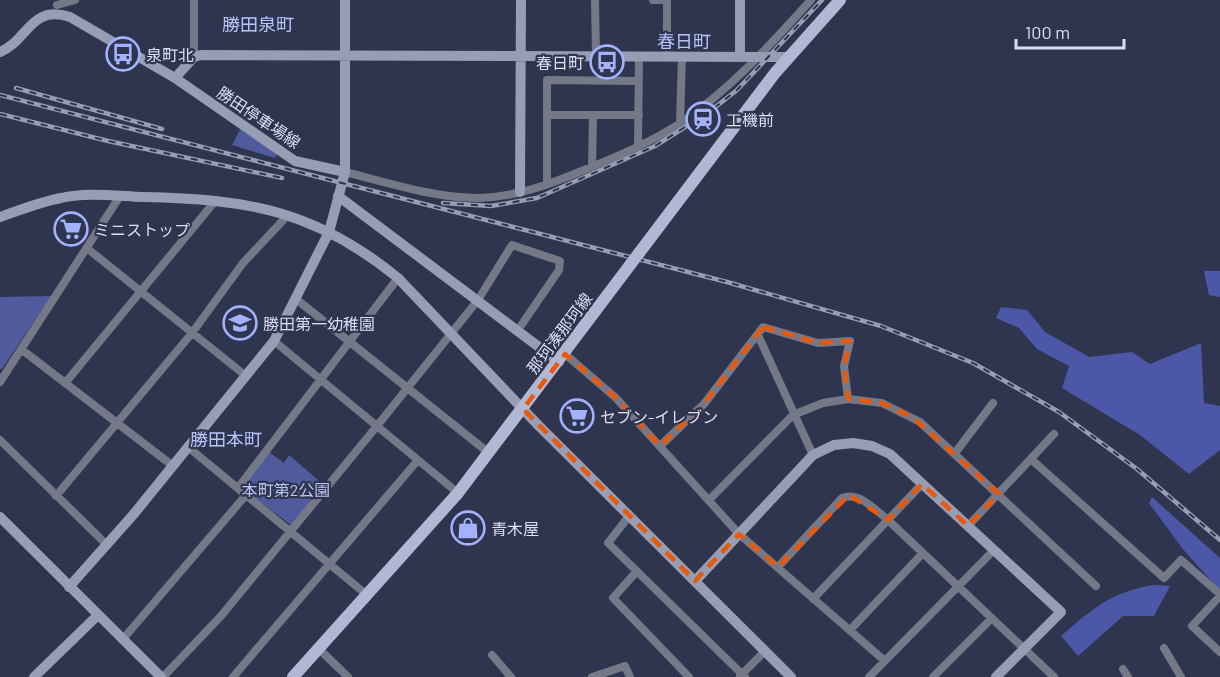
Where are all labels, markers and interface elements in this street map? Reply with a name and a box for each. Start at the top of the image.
scale bar [1016,12,1124,50]
district label: 勝田泉町 [222,13,294,35]
text: 100 m [1025,21,1070,43]
district label: 春日町 [657,30,711,52]
bus stop icon: 泉町北 [105,36,141,72]
bus stop icon: 春日町 [589,44,625,80]
place label: 泉町北 [146,45,194,64]
place label: 春日町 [536,53,584,72]
street label: 勝田停車場線 [214,82,304,152]
station icon: 工機前 [685,101,721,137]
place label: 工機前 [726,110,774,129]
supermarket icon: ミニストップ [53,211,89,247]
place label: ミニストップ [94,220,190,239]
street label: 那珂湊那珂線 [523,289,595,377]
school or university icon: 勝田第一幼稚園 [222,305,258,341]
place label: 勝田第一幼稚園 [263,314,375,333]
supermarket icon: セブン-イレブン [559,398,595,434]
place label: セブン-イレブン [600,407,718,426]
district label: 勝田本町 [190,428,262,450]
park label: 本町第2公園 [242,480,330,499]
shop icon: 青木屋 [450,510,486,546]
place label: 青木屋 [491,519,539,538]

